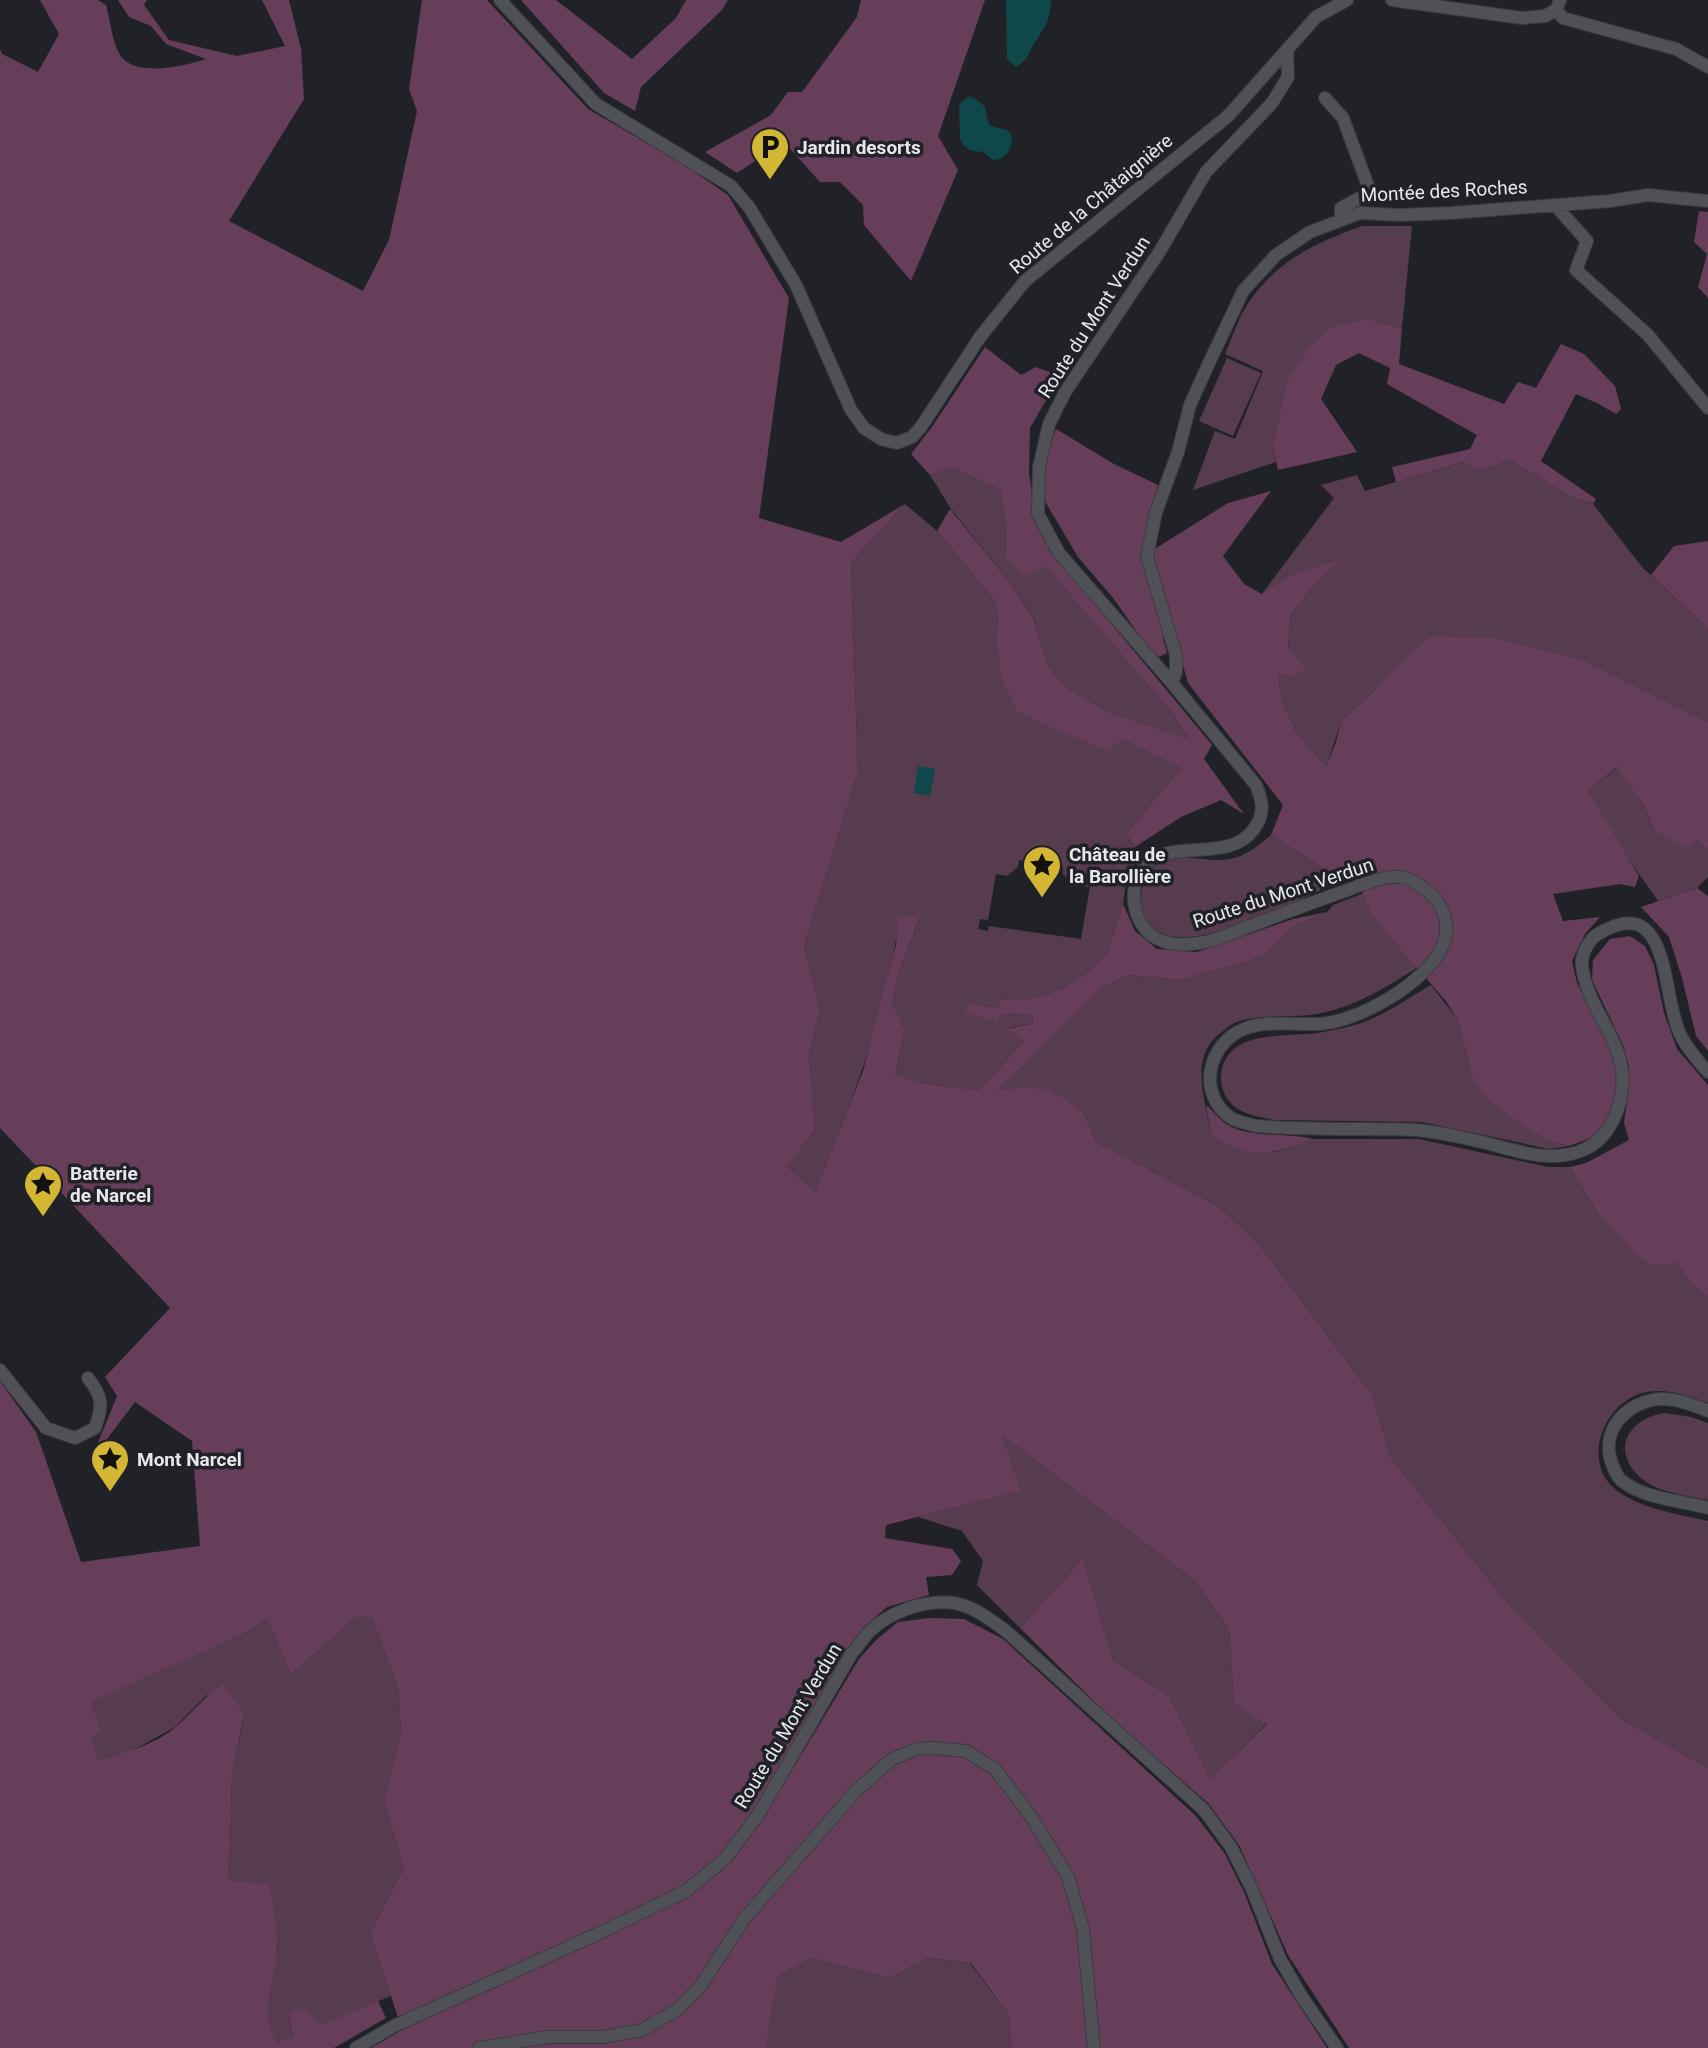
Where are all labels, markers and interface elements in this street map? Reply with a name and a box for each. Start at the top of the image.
parking icon: Jardin desorts [749,126,791,181]
street label: Route de la Châtaignière [1005,129,1177,279]
place label: Jardin desorts [797,136,921,159]
street label: Montée des Roches [1360,175,1528,207]
street label: Route du Mont Verdun [1033,232,1155,402]
place label: Château de la Barollière [1069,843,1171,888]
place icon: Château de la Barollière [1021,844,1063,899]
street label: Route du Mont Verdun [1190,853,1376,933]
place label: Batterie de Narcel [70,1162,151,1207]
place icon: Batterie de Narcel [22,1163,64,1218]
place icon: Mont Narcel [89,1438,131,1493]
place label: Mont Narcel [137,1448,242,1471]
street label: Route du Mont Verdun [730,1639,846,1813]

